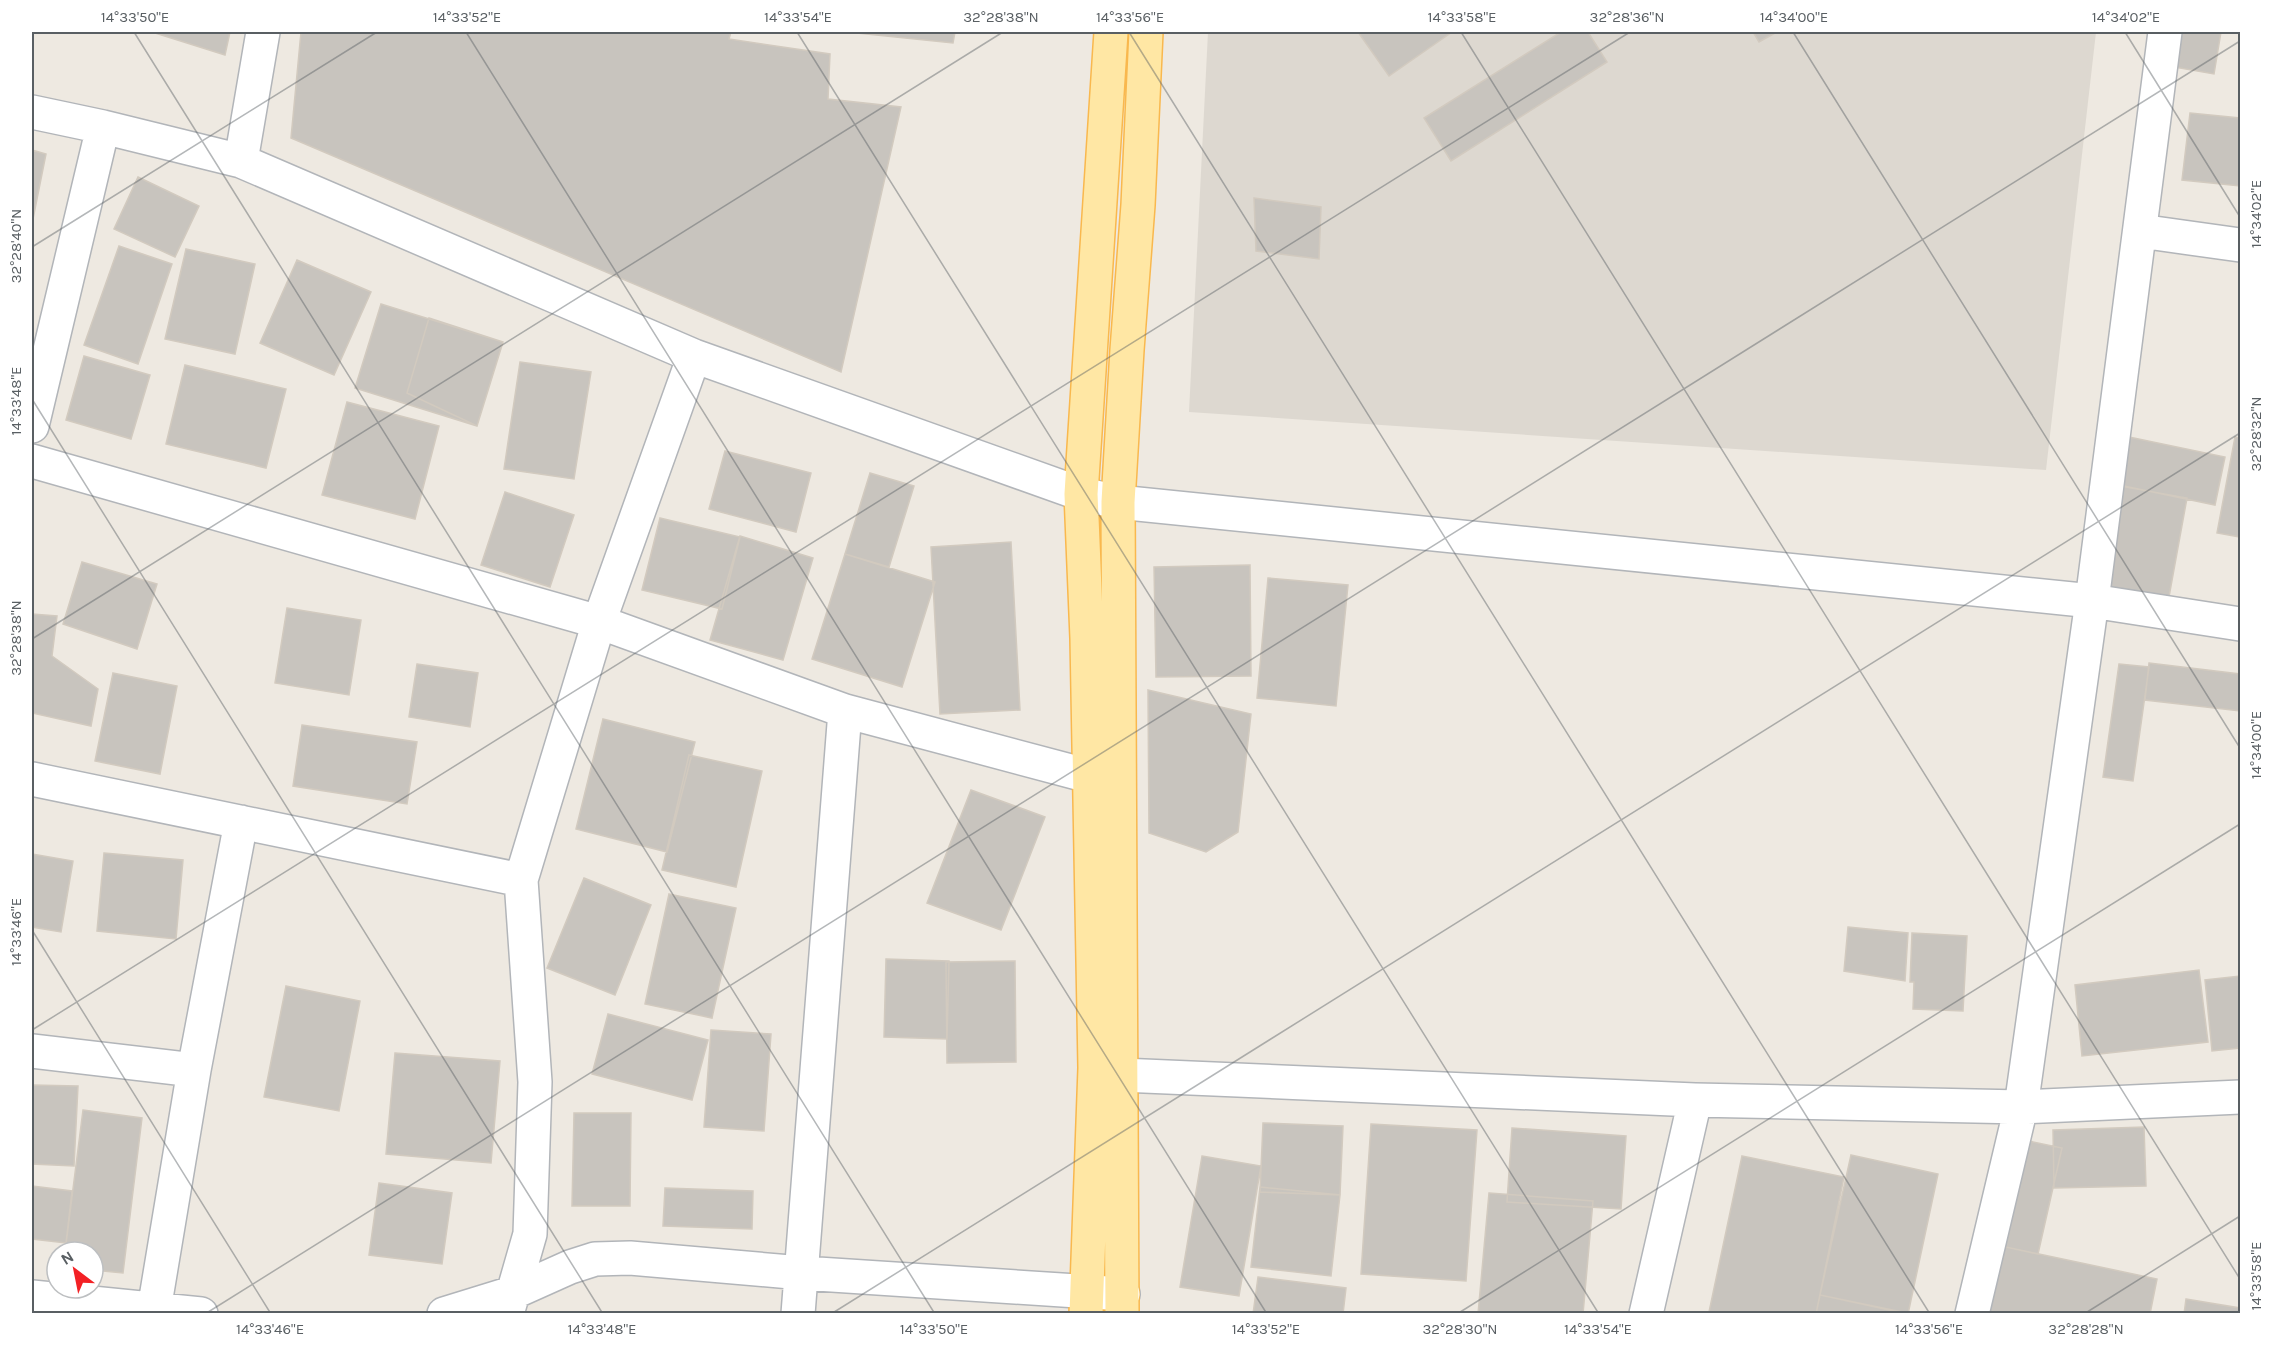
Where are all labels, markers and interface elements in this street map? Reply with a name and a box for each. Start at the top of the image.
text: 14°33'50"E [101,8,169,26]
text: 14°33'52"E [433,8,501,26]
text: 14°33'54"E [764,8,832,26]
text: 32°28'38"N [963,8,1039,26]
text: 14°33'56"E [1096,8,1164,26]
text: 14°33'58"E [1428,8,1496,26]
text: 32°28'36"N [1590,8,1664,26]
text: 14°34'00"E [1760,8,1828,26]
text: 14°34'02"E [2092,8,2160,26]
text: 14°34'02"E [2247,180,2265,248]
text: 32°28'40"N [7,209,25,283]
text: 14°33'48"E [7,367,25,435]
text: 32°28'32"N [2247,397,2265,471]
text: 32°28'38"N [7,600,25,676]
text: 14°34'00"E [2247,711,2265,779]
text: 14°33'46"E [7,898,25,966]
north arrow [45,1240,105,1300]
text: 14°33'58"E [2247,1242,2265,1310]
text: N [57,1247,77,1269]
text: 14°33'46"E [236,1320,304,1338]
text: 14°33'48"E [568,1320,636,1338]
text: 14°33'50"E [900,1320,968,1338]
text: 14°33'52"E [1232,1320,1300,1338]
text: 32°28'30"N [1422,1320,1498,1338]
text: 14°33'54"E [1564,1320,1632,1338]
text: 14°33'56"E [1895,1320,1963,1338]
text: 32°28'28"N [2048,1320,2124,1338]

